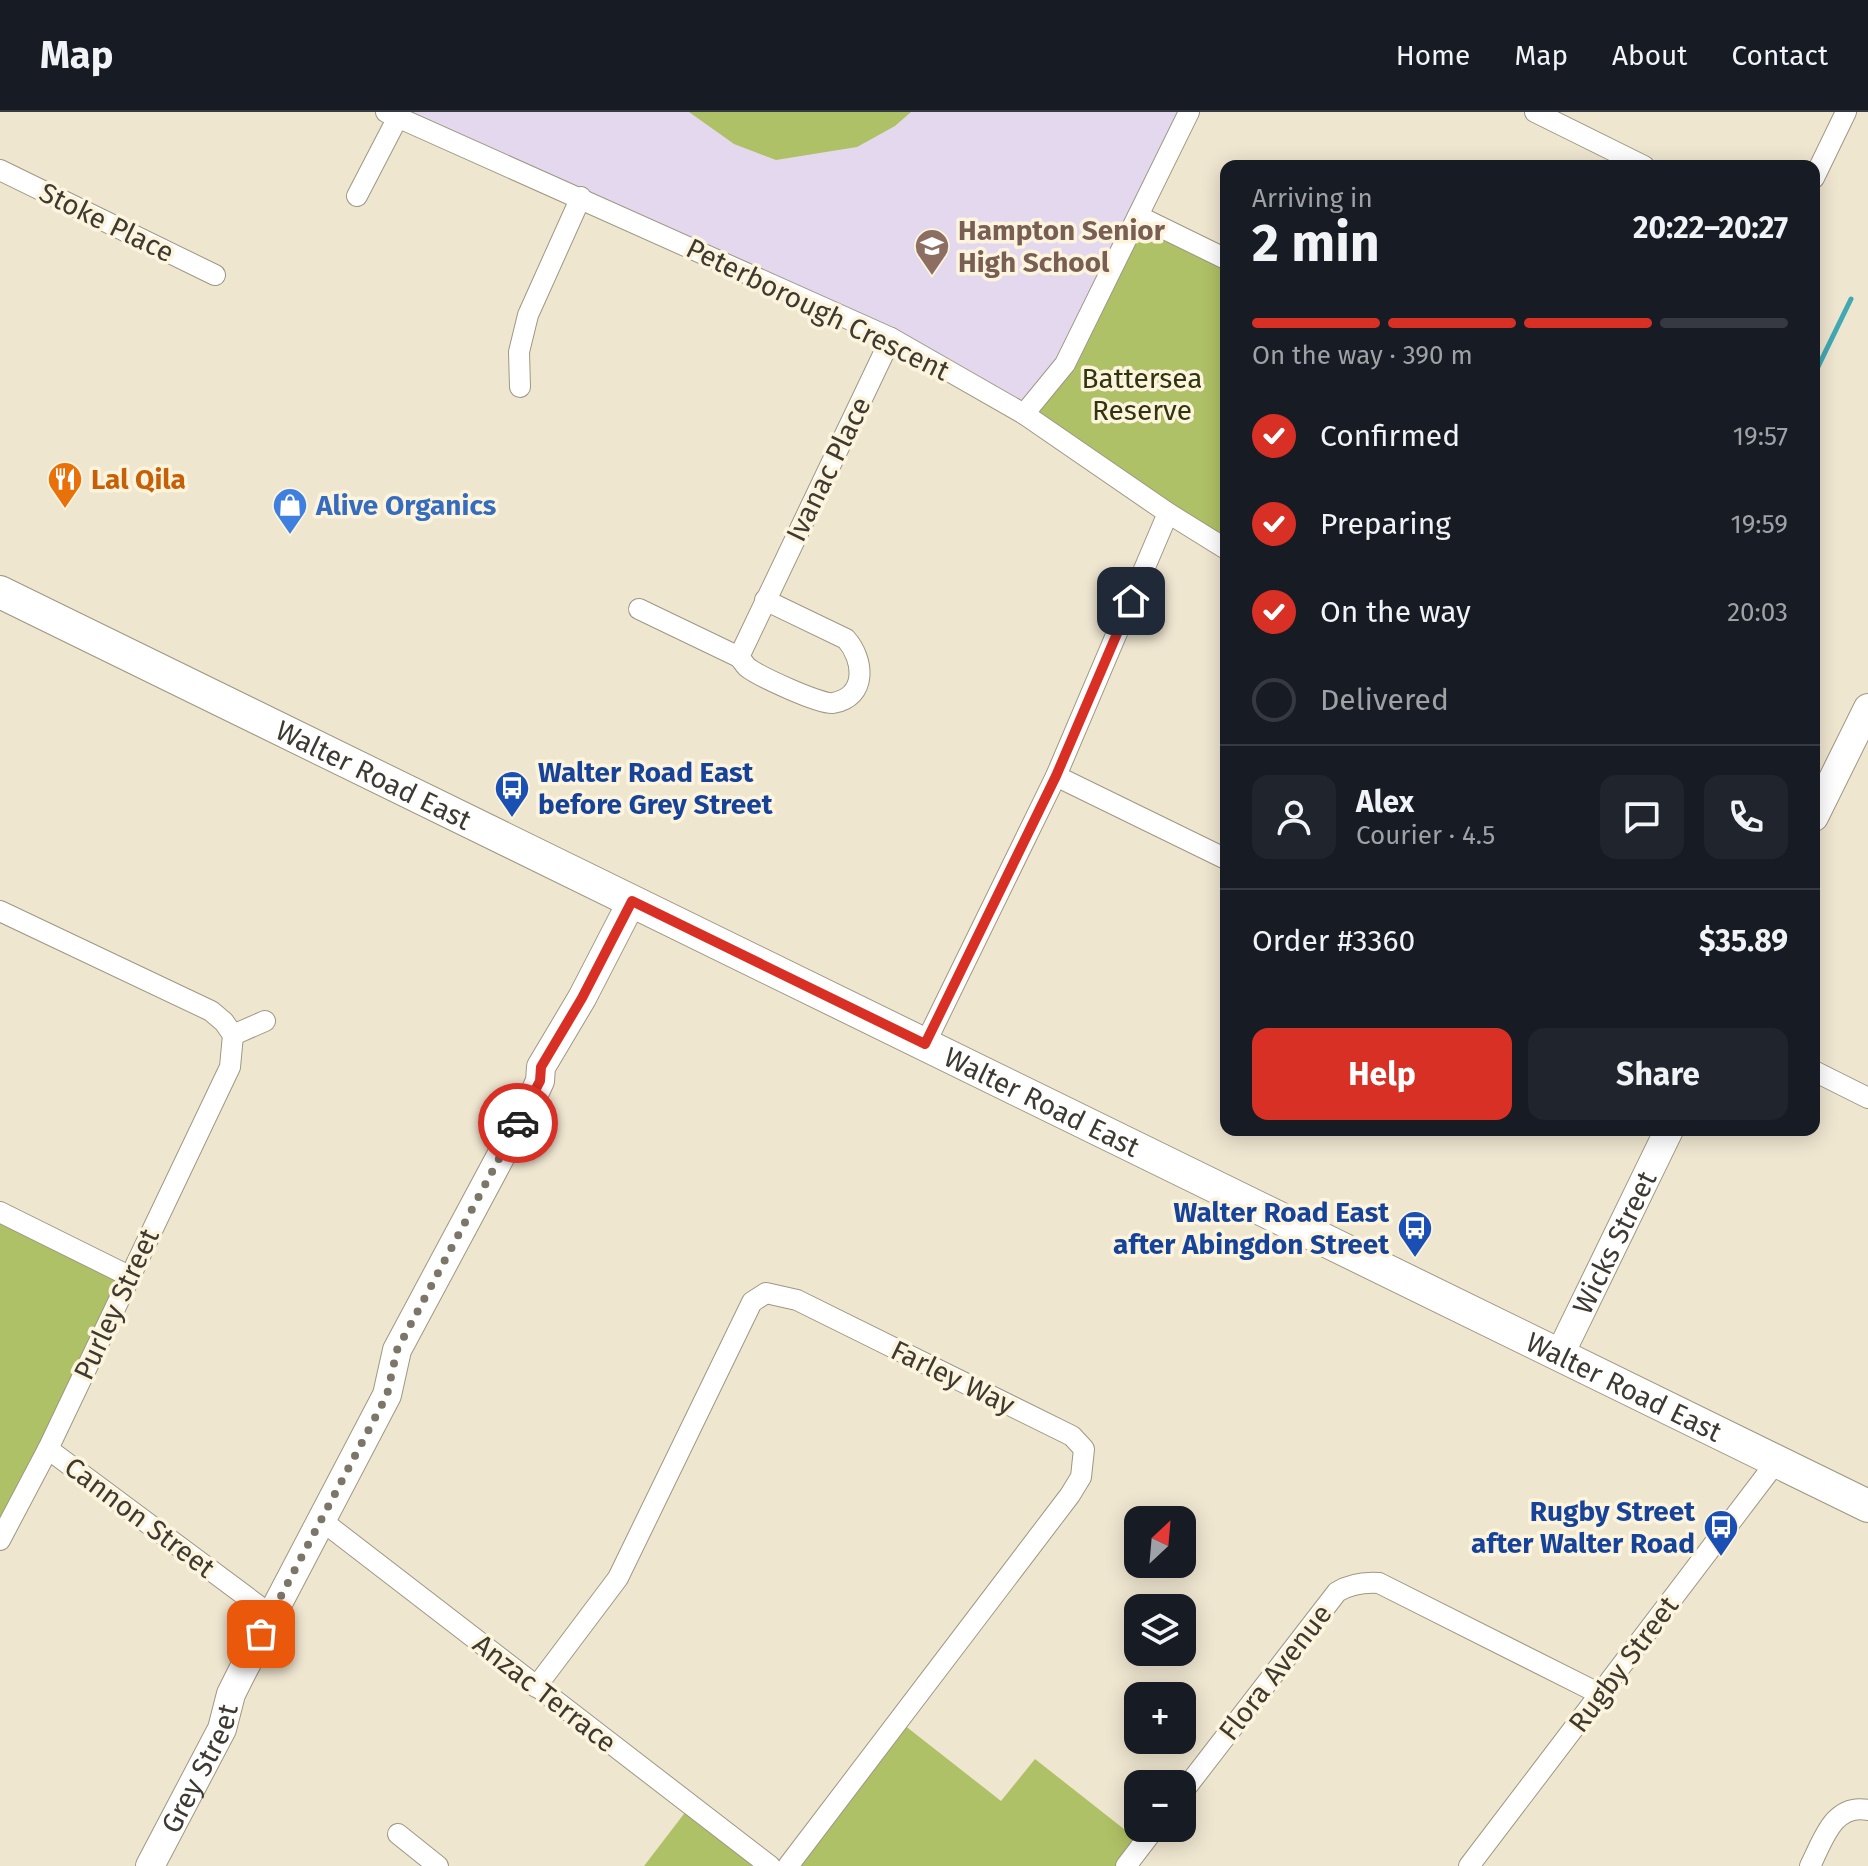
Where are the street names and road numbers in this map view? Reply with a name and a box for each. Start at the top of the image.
street label: Stoke Place [34,176,179,269]
street label: Peterborough Crescent [681,231,956,388]
street label: Ivanac Place [779,392,878,547]
street label: Walter Road East [270,714,477,837]
street label: Walter Road East [939,1041,1146,1164]
street label: Wicks Street [1566,1165,1664,1320]
street label: Purley Street [67,1223,166,1385]
street label: Walter Road East [1521,1325,1728,1449]
street label: Farley Way [886,1333,1020,1422]
street label: Cannon Street [58,1450,222,1585]
street label: Rugby Street [1562,1589,1686,1739]
street label: Flora Avenue [1212,1598,1339,1747]
street label: Anzac Terrace [467,1627,623,1759]
street label: Grey Street [154,1700,245,1838]

